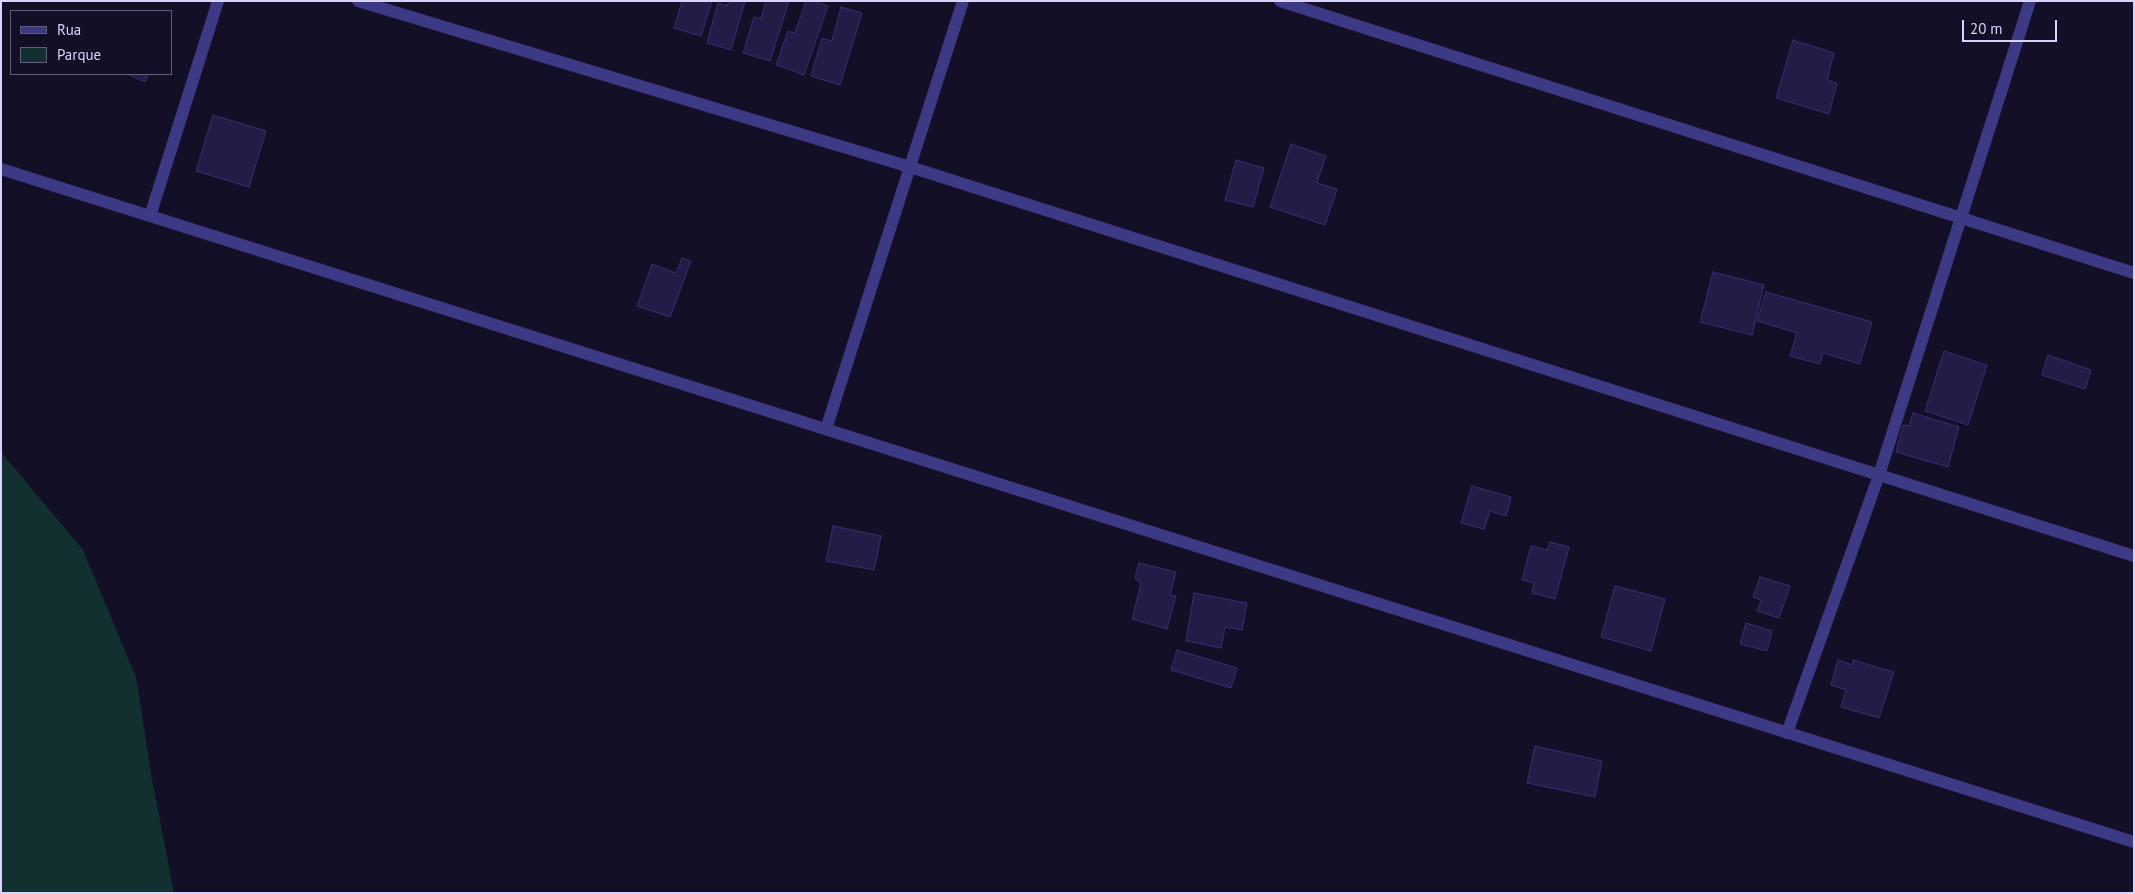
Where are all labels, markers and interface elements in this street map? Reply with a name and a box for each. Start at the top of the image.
legend [10,10,172,75]
scale bar [1965,10,2060,42]
text: 20 m [1970,19,2003,38]
text: Rua [57,20,81,39]
text: Parque [57,45,101,64]

